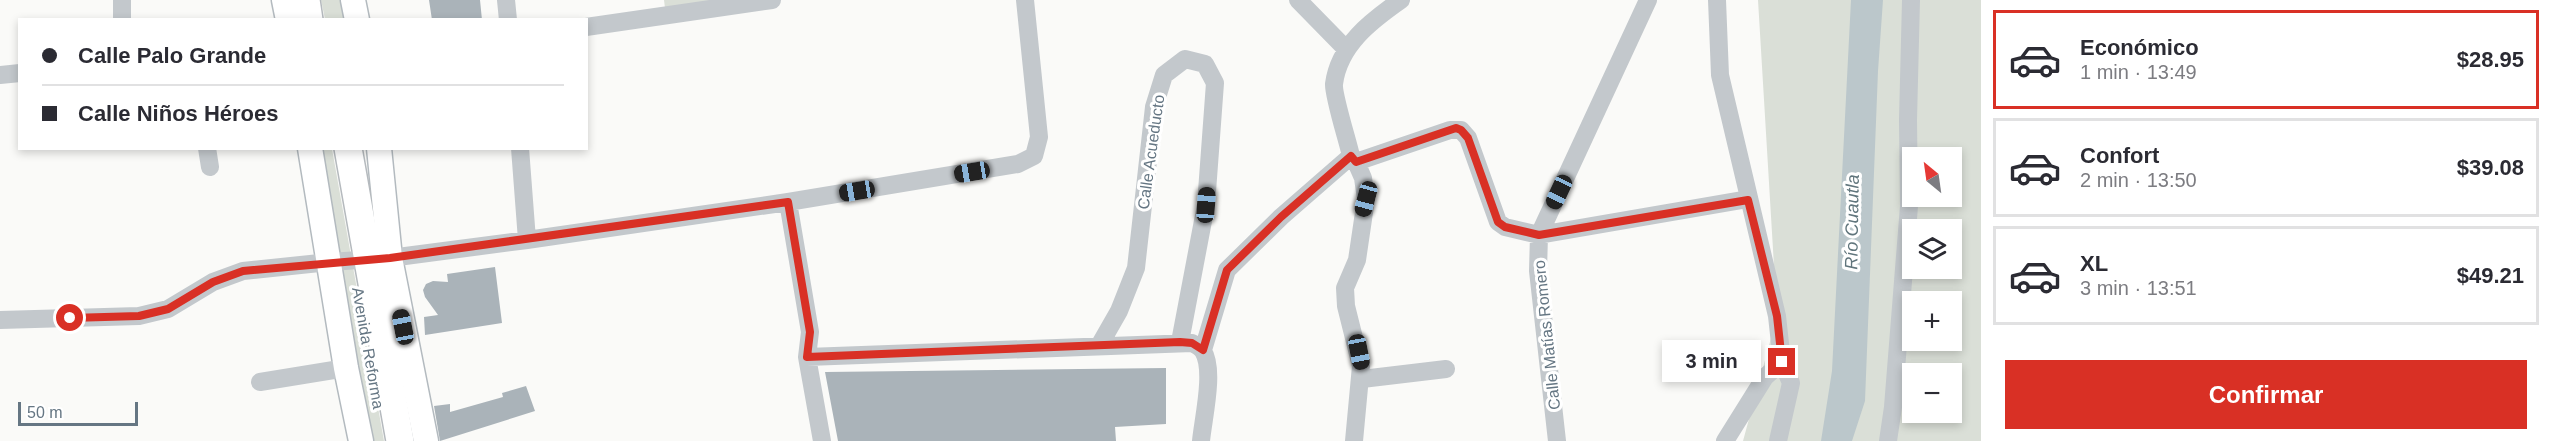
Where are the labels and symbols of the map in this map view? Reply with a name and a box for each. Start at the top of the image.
street label: Calle Acueducto [1135,93,1167,210]
north arrow [1902,147,1962,207]
car [953,160,991,184]
car [1543,172,1575,212]
water label: Río Cuautla [1841,174,1863,270]
car [838,179,876,203]
car [1353,179,1379,219]
car [1196,186,1216,224]
street label: Calle Matías Romero [1531,259,1563,411]
street label: Avenida Reforma [349,286,387,410]
route start [56,304,83,331]
car [391,308,415,346]
car [1347,333,1371,371]
callout: 3 min [1662,341,1761,383]
route end [1768,348,1795,375]
scale bar [18,399,138,426]

